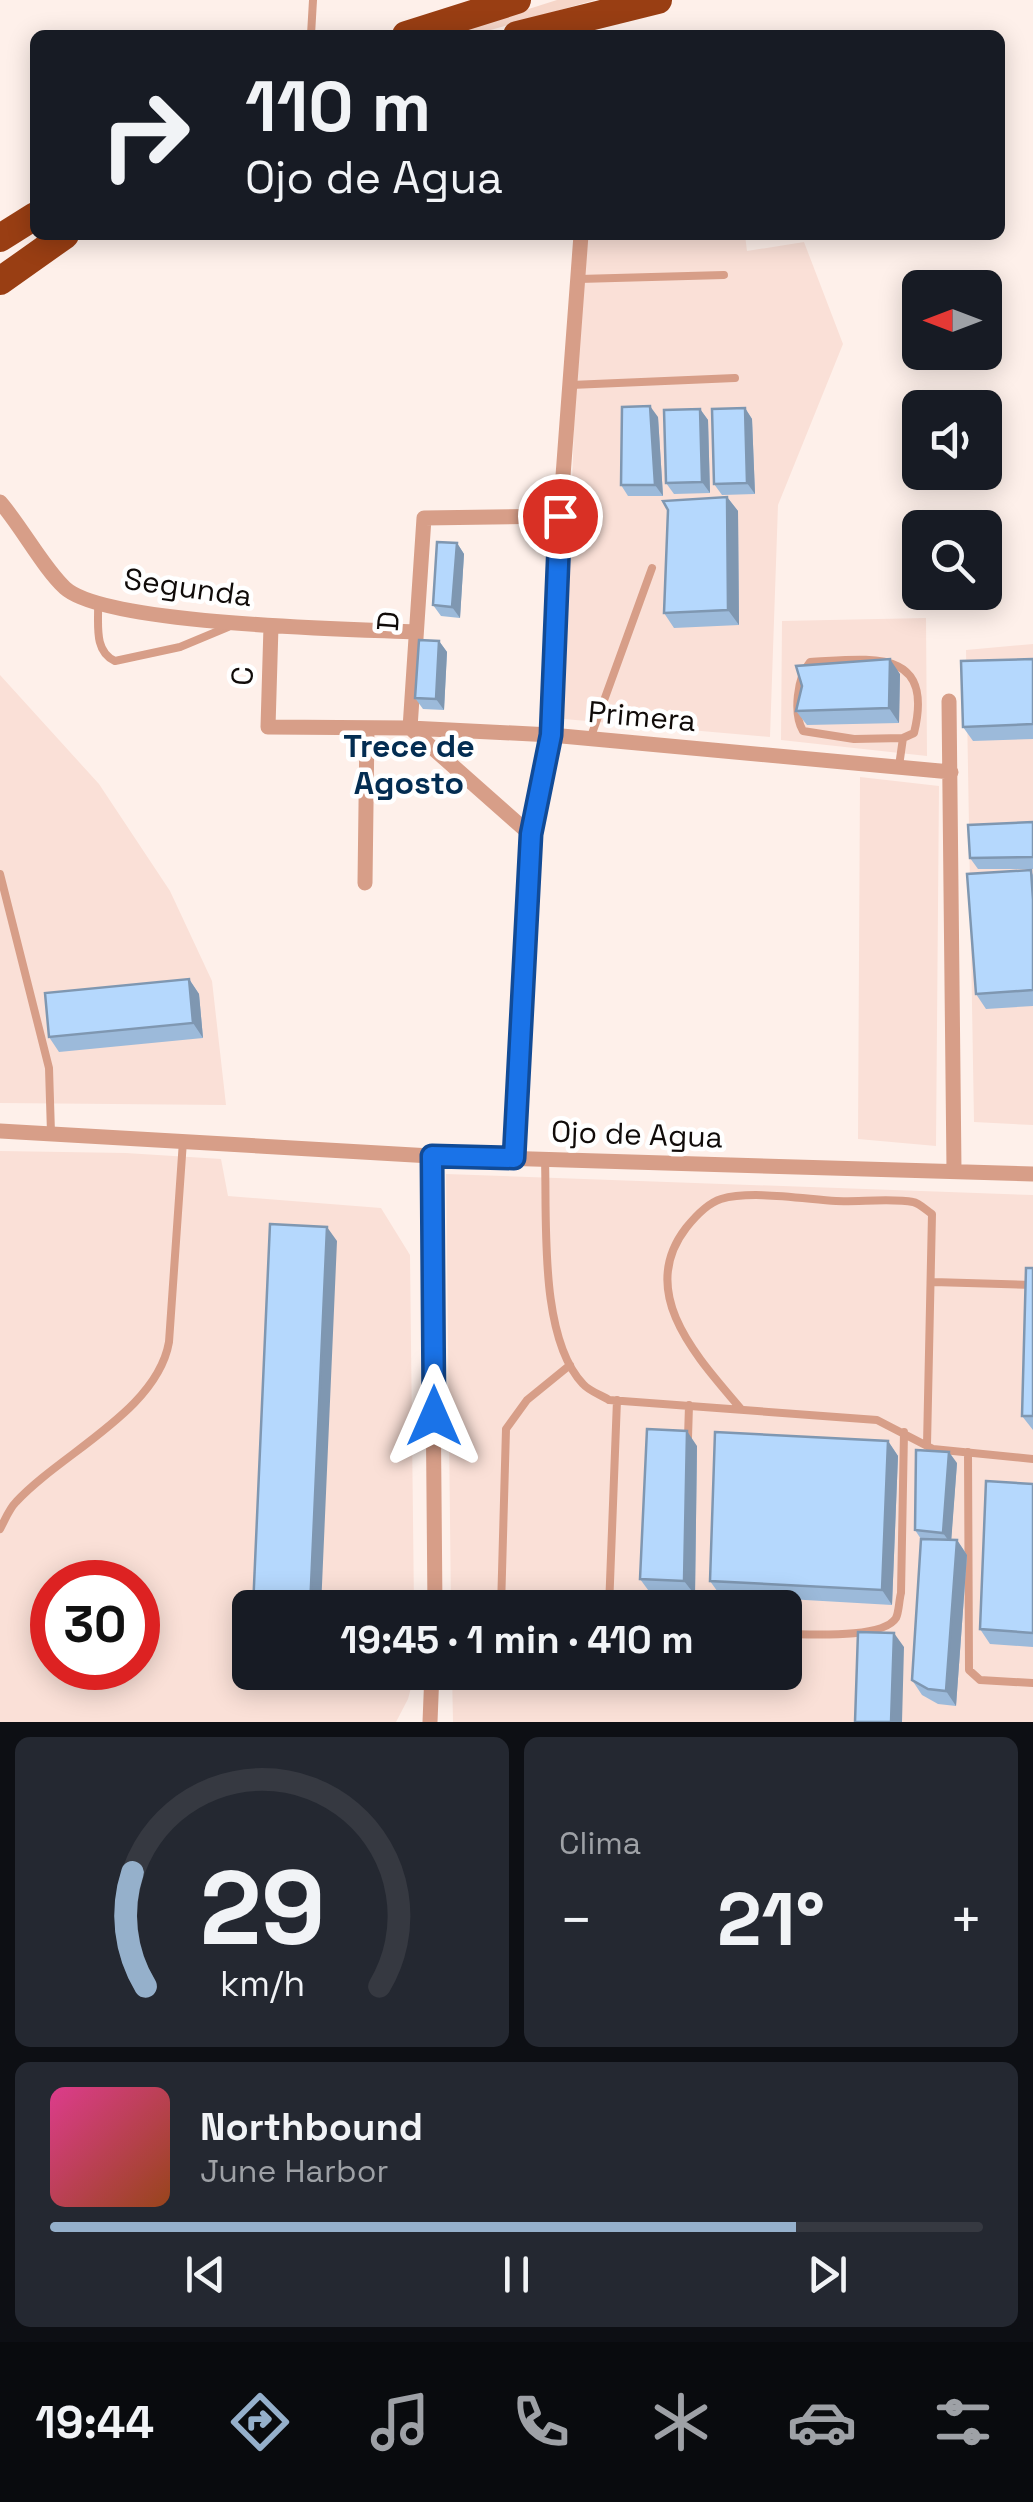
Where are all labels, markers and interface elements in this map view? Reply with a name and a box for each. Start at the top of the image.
text: 110 m [245,62,431,151]
icon: right [80,70,210,200]
text: Ojo de Agua [245,149,503,206]
north arrow [902,270,1002,370]
map controls [902,270,1002,610]
button: sound [902,390,1002,490]
pin [518,474,603,559]
icon: arrive [533,489,588,544]
button: search [902,510,1002,610]
street label: Segunda [122,559,254,615]
street label: D [368,610,408,632]
street label: C [222,666,262,686]
street label: Primera [586,692,698,740]
district label: Trece de Agosto [343,726,475,803]
street label: Ojo de Agua [550,1112,724,1156]
position arrow [382,1364,486,1468]
speed limit sign: 30 [30,1560,160,1690]
text: 19:45 · 1 min · 410 m [340,1616,694,1664]
text: Clima [559,1823,641,1863]
text: 29 [199,1842,325,1974]
text: 21° [717,1871,825,1967]
text: − [559,1885,593,1955]
text: + [949,1885,983,1955]
text: km/h [219,1961,305,2006]
text: Northbound [200,2103,423,2151]
text: June Harbor [200,2151,388,2191]
icon: previous [178,2247,233,2302]
icon: pause [489,2247,544,2302]
icon: next [800,2247,855,2302]
icon: directions [225,2387,295,2457]
icon: music [365,2387,435,2457]
icon: phone [506,2387,576,2457]
icon: climate [646,2387,716,2457]
icon: car [787,2387,857,2457]
icon: filters [928,2387,998,2457]
text: 19:44 [35,2394,154,2451]

